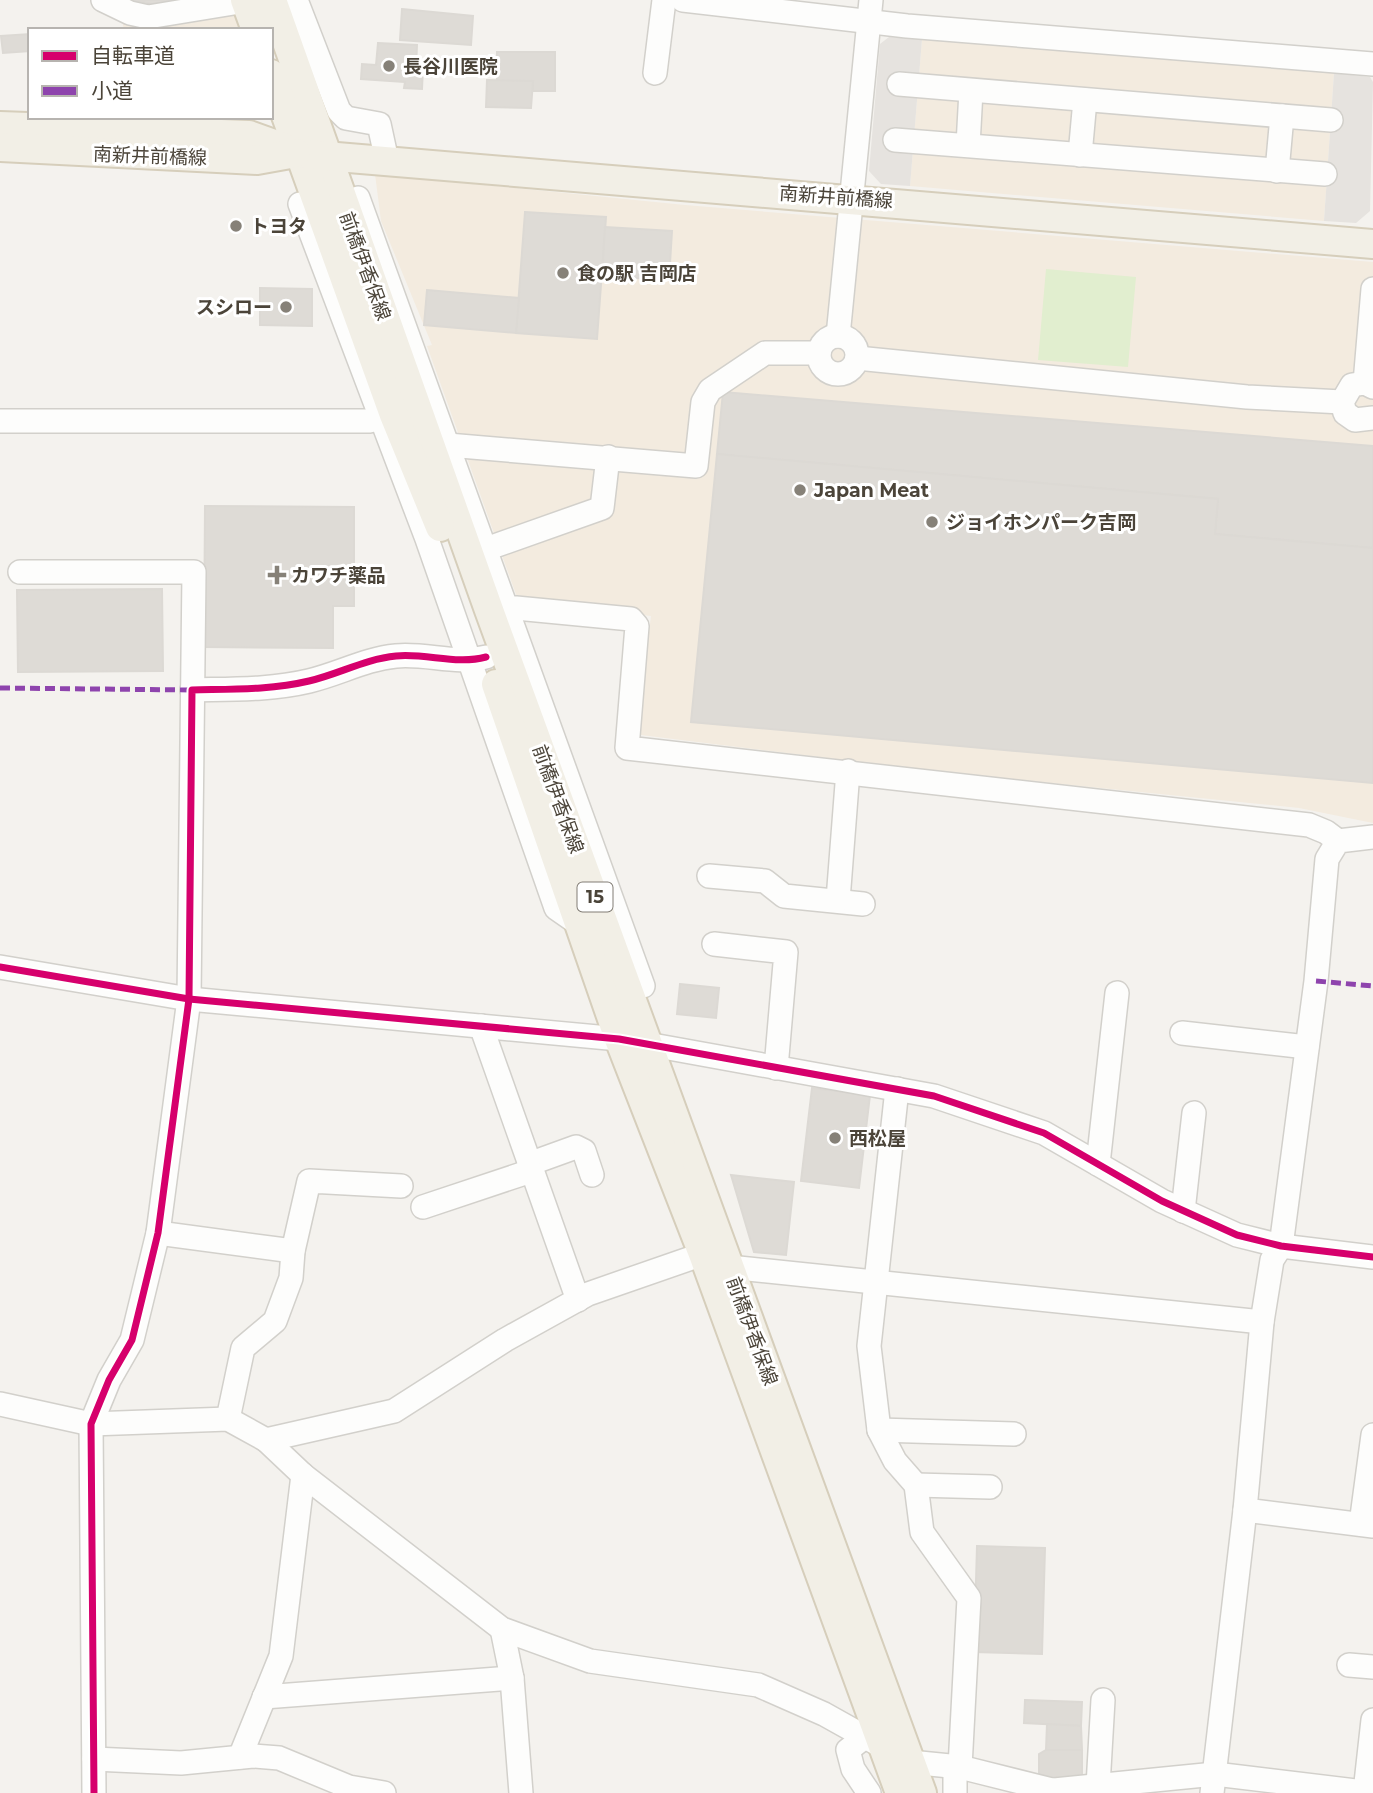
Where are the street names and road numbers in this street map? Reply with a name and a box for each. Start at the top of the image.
street label: 南新井前橋線 [93,143,207,169]
street label: 南新井前橋線 [778,182,894,212]
street label: 前橋伊香保線 [335,208,395,324]
street label: 前橋伊香保線 [528,741,588,857]
road number: 15 [578,882,612,912]
street label: 前橋伊香保線 [722,1273,782,1389]

